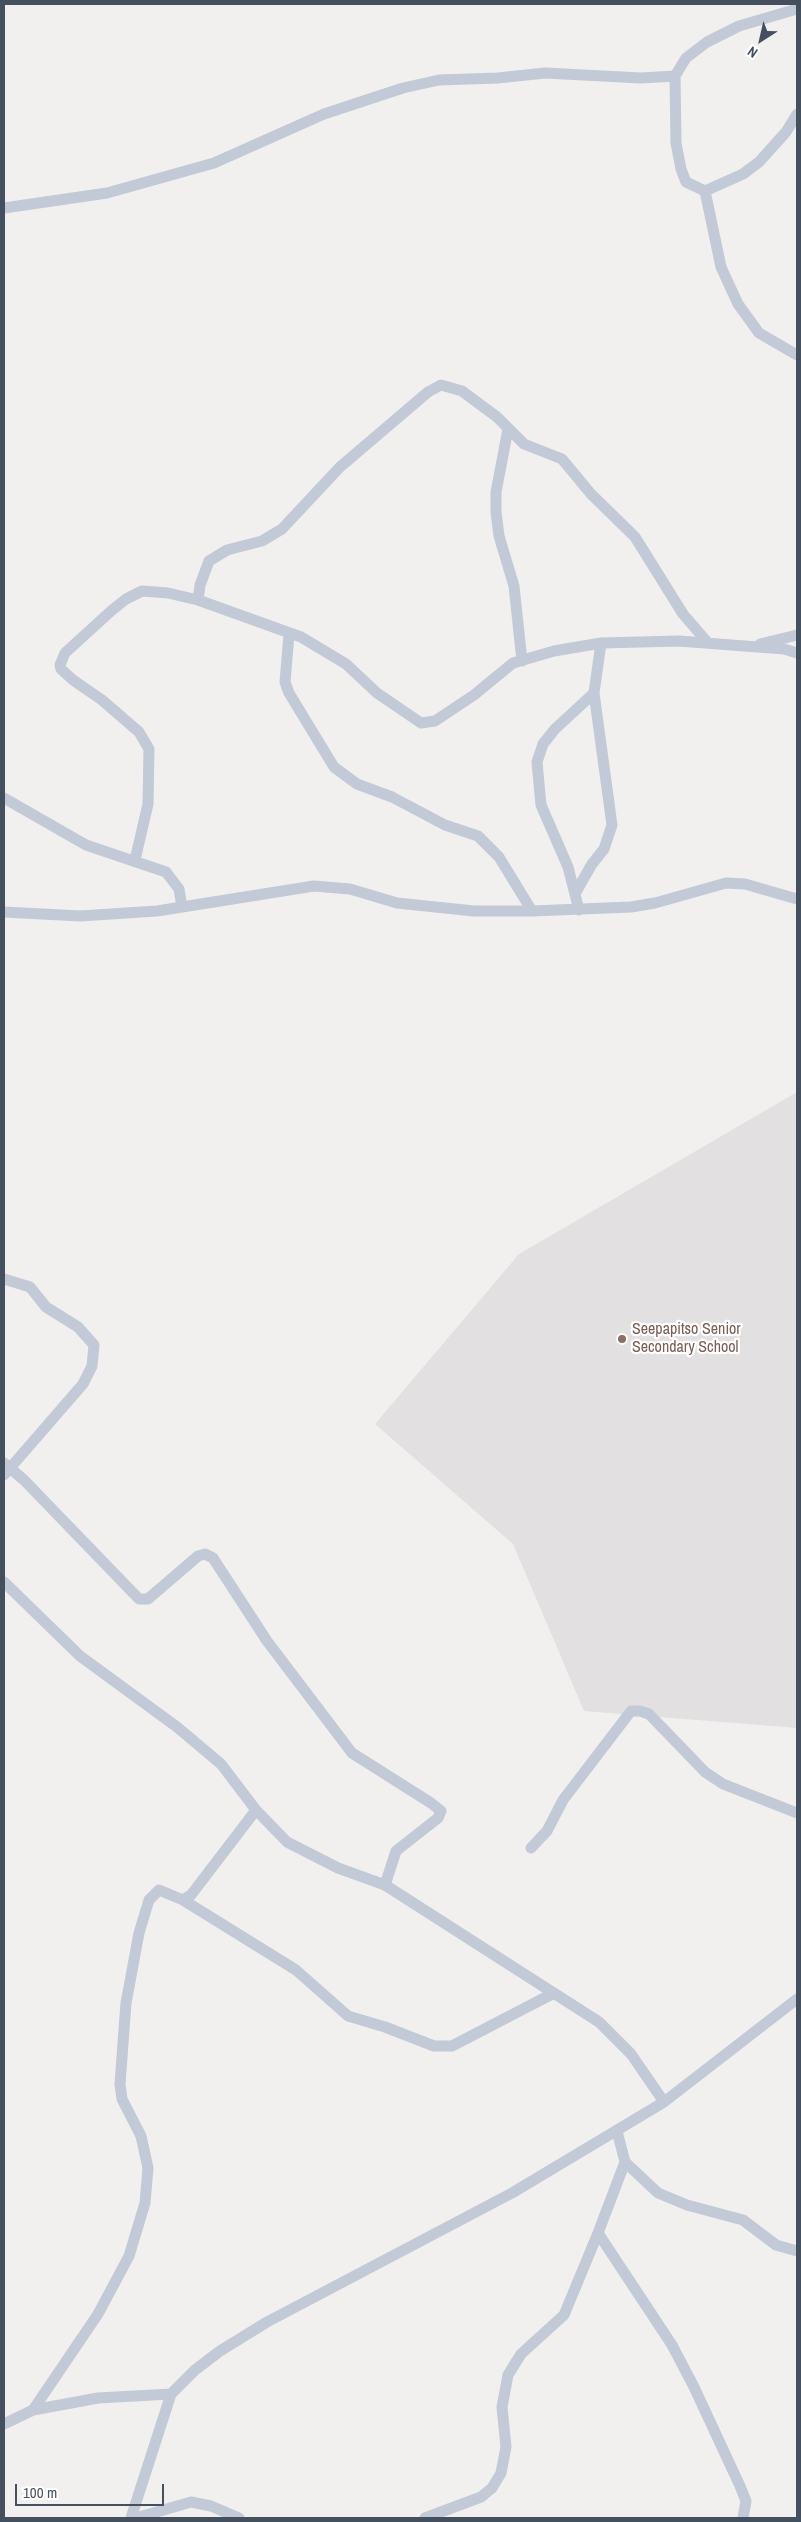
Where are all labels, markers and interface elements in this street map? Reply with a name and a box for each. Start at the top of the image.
north arrow [736,15,786,65]
text: N [744,43,761,62]
place label: Seepapitso Senior Secondary School [632,1320,741,1358]
marker: Seepapitso Senior Secondary School [616,1333,628,1345]
scale bar [18,2474,166,2506]
text: 100 m [23,2482,57,2503]

